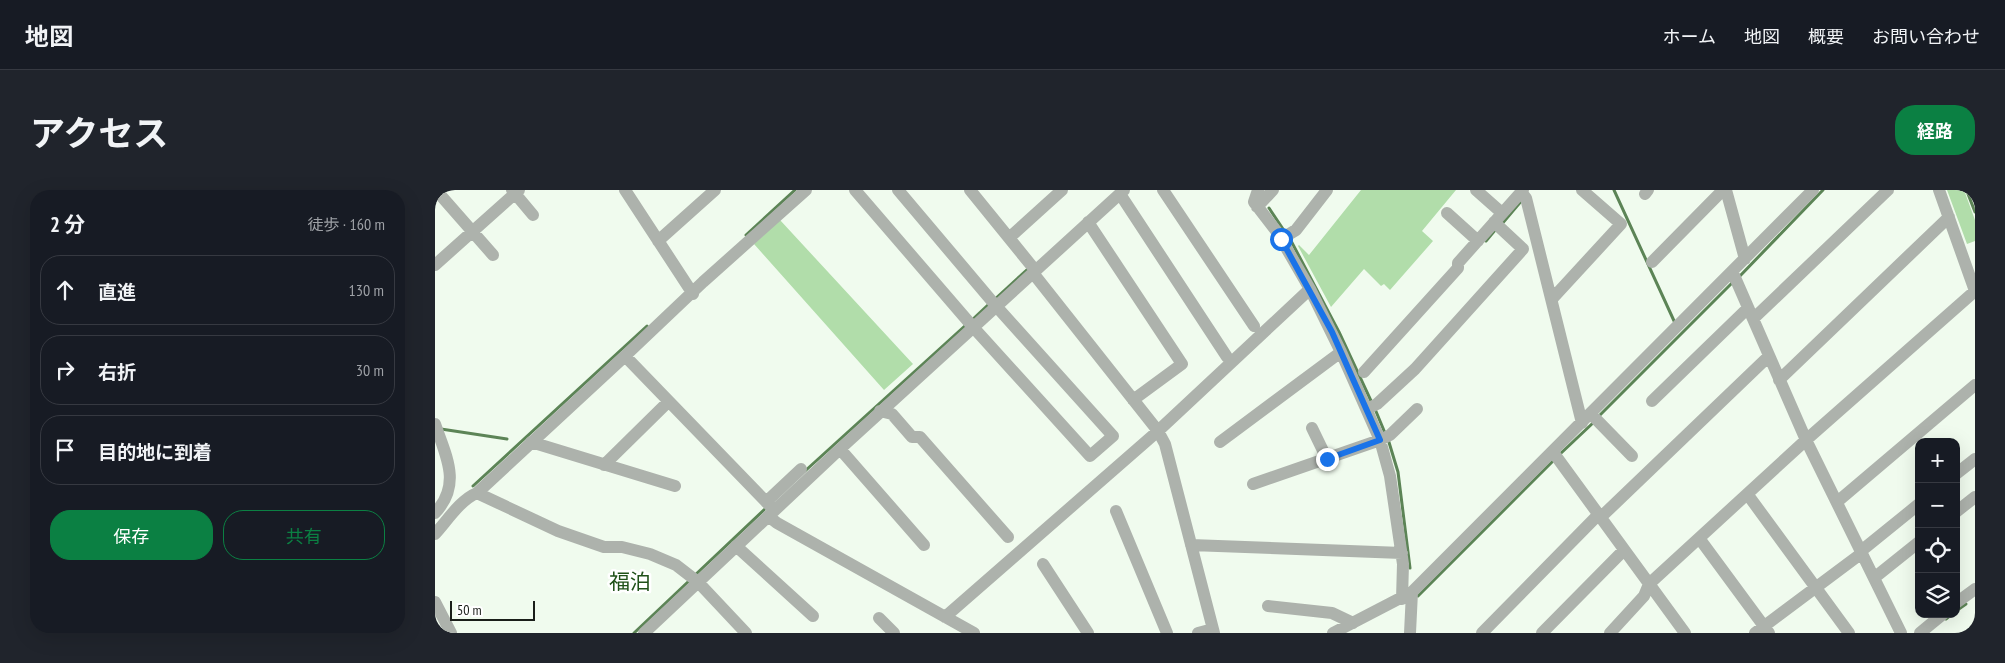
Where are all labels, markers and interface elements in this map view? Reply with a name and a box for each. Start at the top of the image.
text: 地図 [25,21,73,52]
text: ホーム [1663,25,1716,48]
text: 地図 [1744,25,1780,48]
text: 概要 [1808,25,1844,48]
text: お問い合わせ [1872,25,1980,48]
button: 経路 [1895,105,1975,155]
text: アクセス [30,110,168,156]
text: 2 分 [50,211,85,238]
text: 徒歩 · 160 m [307,214,385,234]
route start [1270,228,1293,251]
icon: ahead [51,276,79,304]
text: 直進 [98,280,136,304]
text: 130 m [349,280,384,300]
icon: right [51,356,79,384]
text: 右折 [98,360,136,384]
text: 30 m [356,360,384,380]
icon: arrive [51,436,79,464]
map controls [1915,438,1960,618]
button: + [1915,438,1960,483]
text: 目的地に到着 [98,440,212,464]
route end [1316,448,1339,471]
button: − [1915,483,1960,528]
button: 保存 [50,510,213,560]
button: 共有 [223,510,385,560]
button: locate [1915,528,1960,573]
district label: 福泊 [609,568,651,595]
button: layers [1915,573,1960,618]
scale bar [450,598,535,621]
text: 50 m [457,601,482,619]

